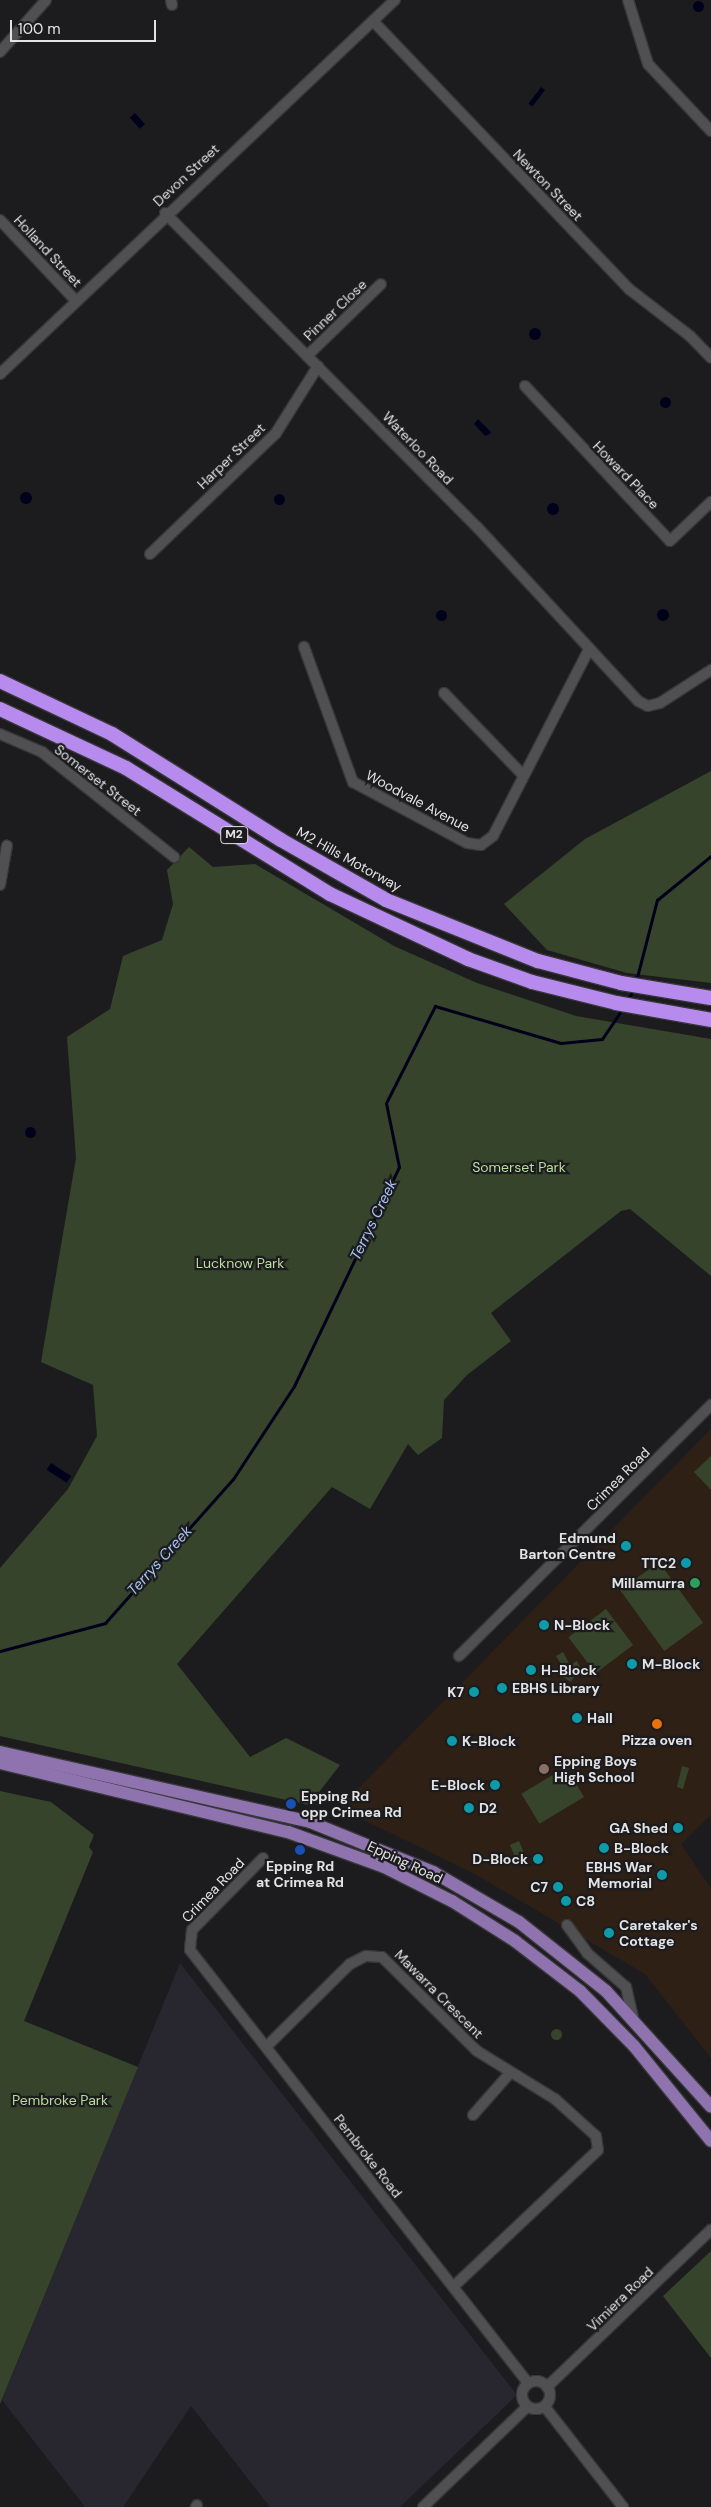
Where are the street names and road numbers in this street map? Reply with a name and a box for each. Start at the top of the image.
street label: Devon Street [150,140,222,210]
street label: Newton Street [510,146,586,224]
street label: Holland Street [11,212,85,290]
street label: Pinner Close [300,276,370,344]
street label: Waterloo Road [379,408,457,488]
street label: Harper Street [194,420,268,492]
street label: Howard Place [589,438,663,512]
street label: Somerset Street [51,741,145,819]
street label: Woodvale Avenue [363,767,473,835]
street label: M2 Hills Motorway [293,823,405,895]
road number: M2 [219,826,249,844]
street label: Crimea Road [583,1444,653,1514]
street label: Epping Road [365,1837,445,1887]
street label: Crimea Road [178,1854,248,1926]
street label: Mawarra Crescent [391,1946,487,2042]
street label: Pembroke Road [330,2111,406,2201]
street label: Vimiera Road [583,2263,657,2335]

